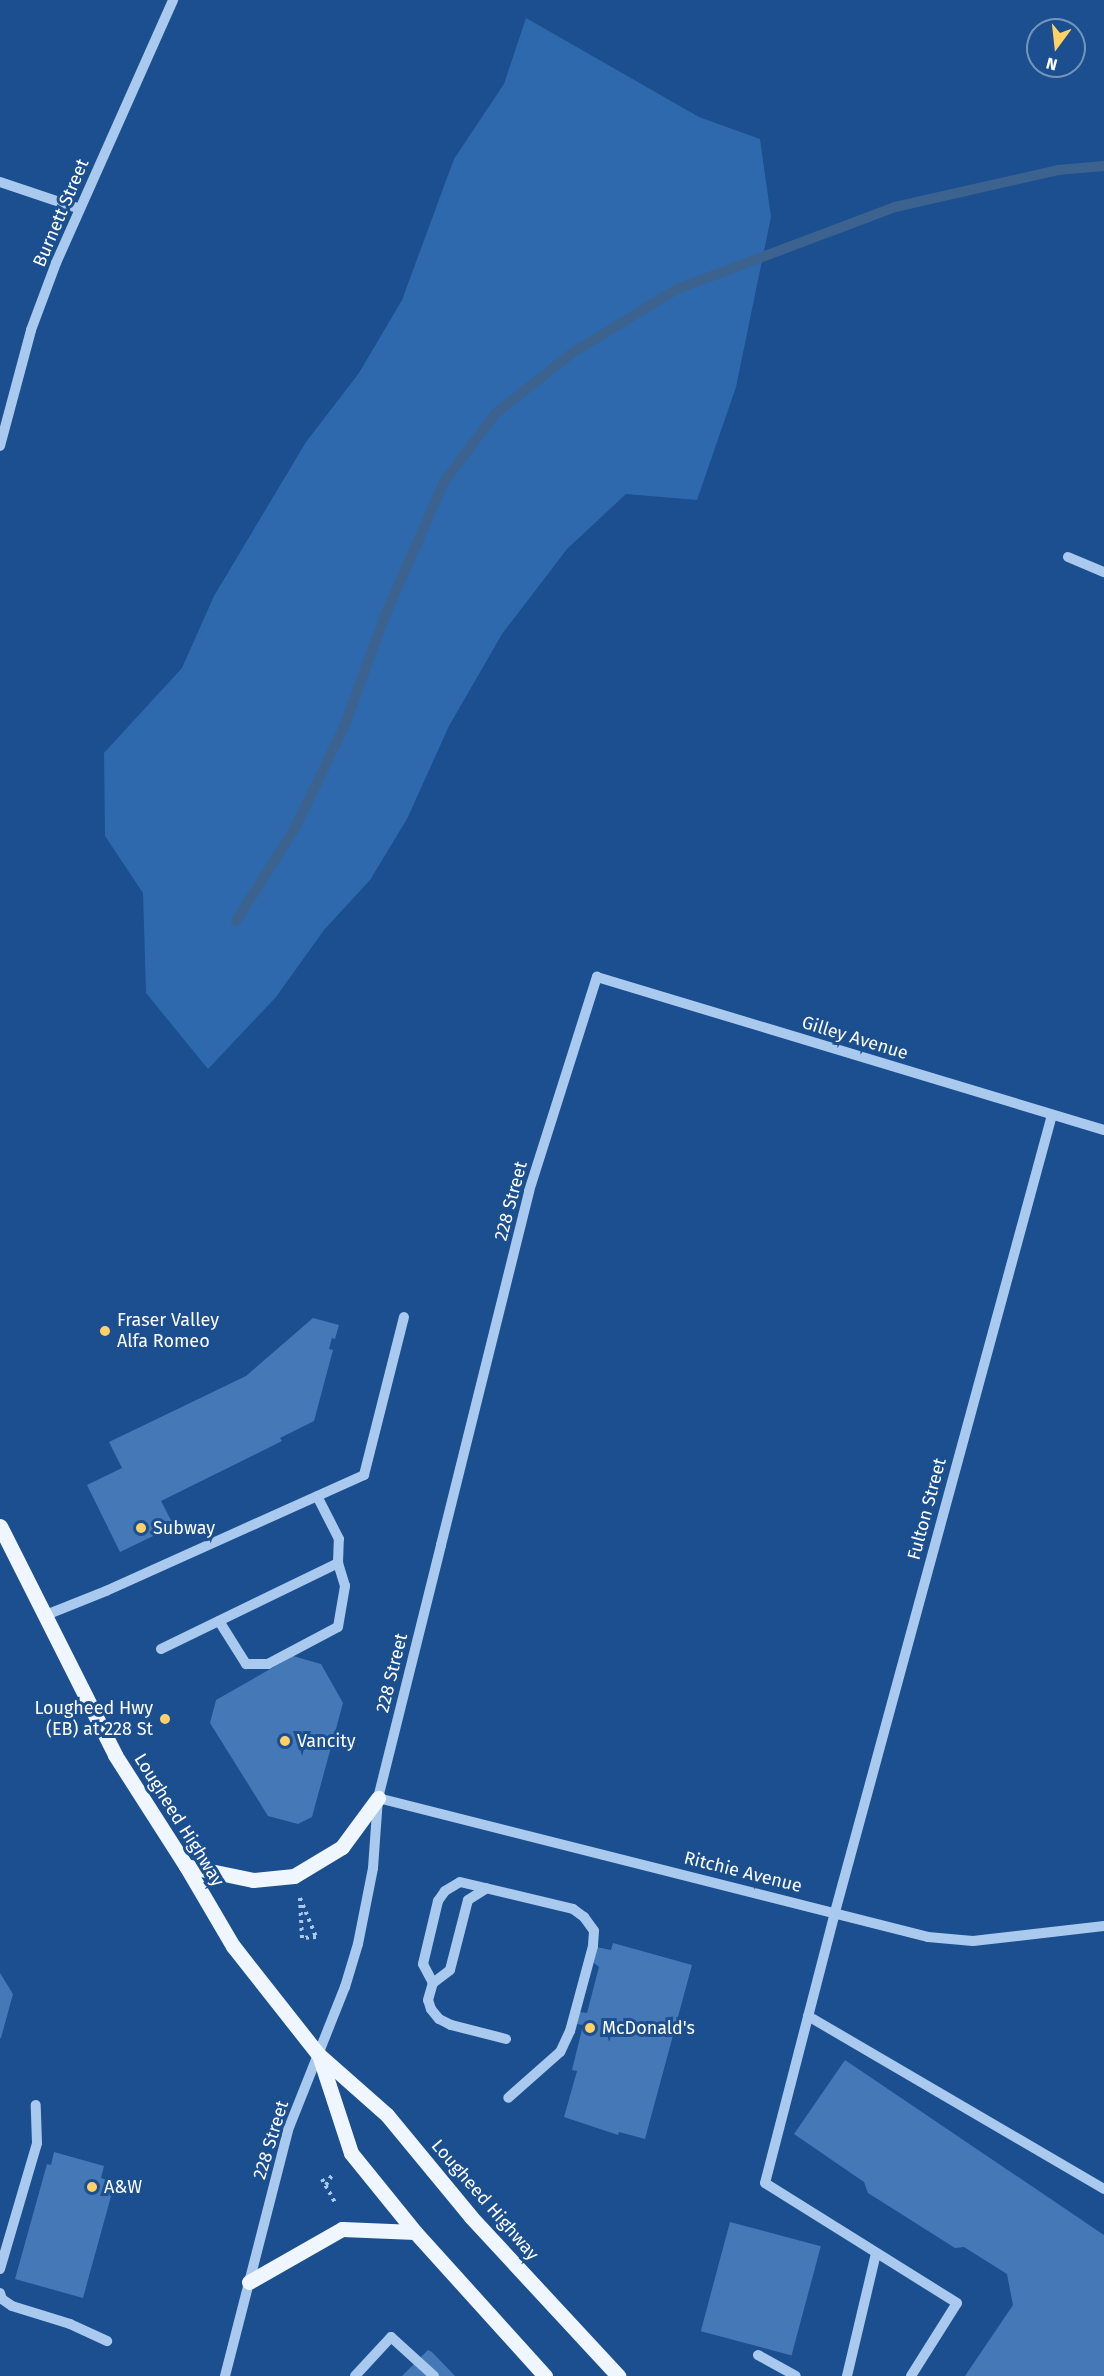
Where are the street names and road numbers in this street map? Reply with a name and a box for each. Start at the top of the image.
street label: Burnett Street [29,156,93,270]
street label: Gilley Avenue [799,1012,911,1064]
street label: 228 Street [490,1159,532,1243]
street label: Fulton Street [903,1456,951,1562]
street label: 228 Street [372,1631,412,1715]
street label: Lougheed Highway [129,1749,229,1891]
street label: Ritchie Avenue [682,1847,804,1897]
street label: 228 Street [249,2098,293,2182]
street label: Lougheed Highway [427,2135,543,2265]

